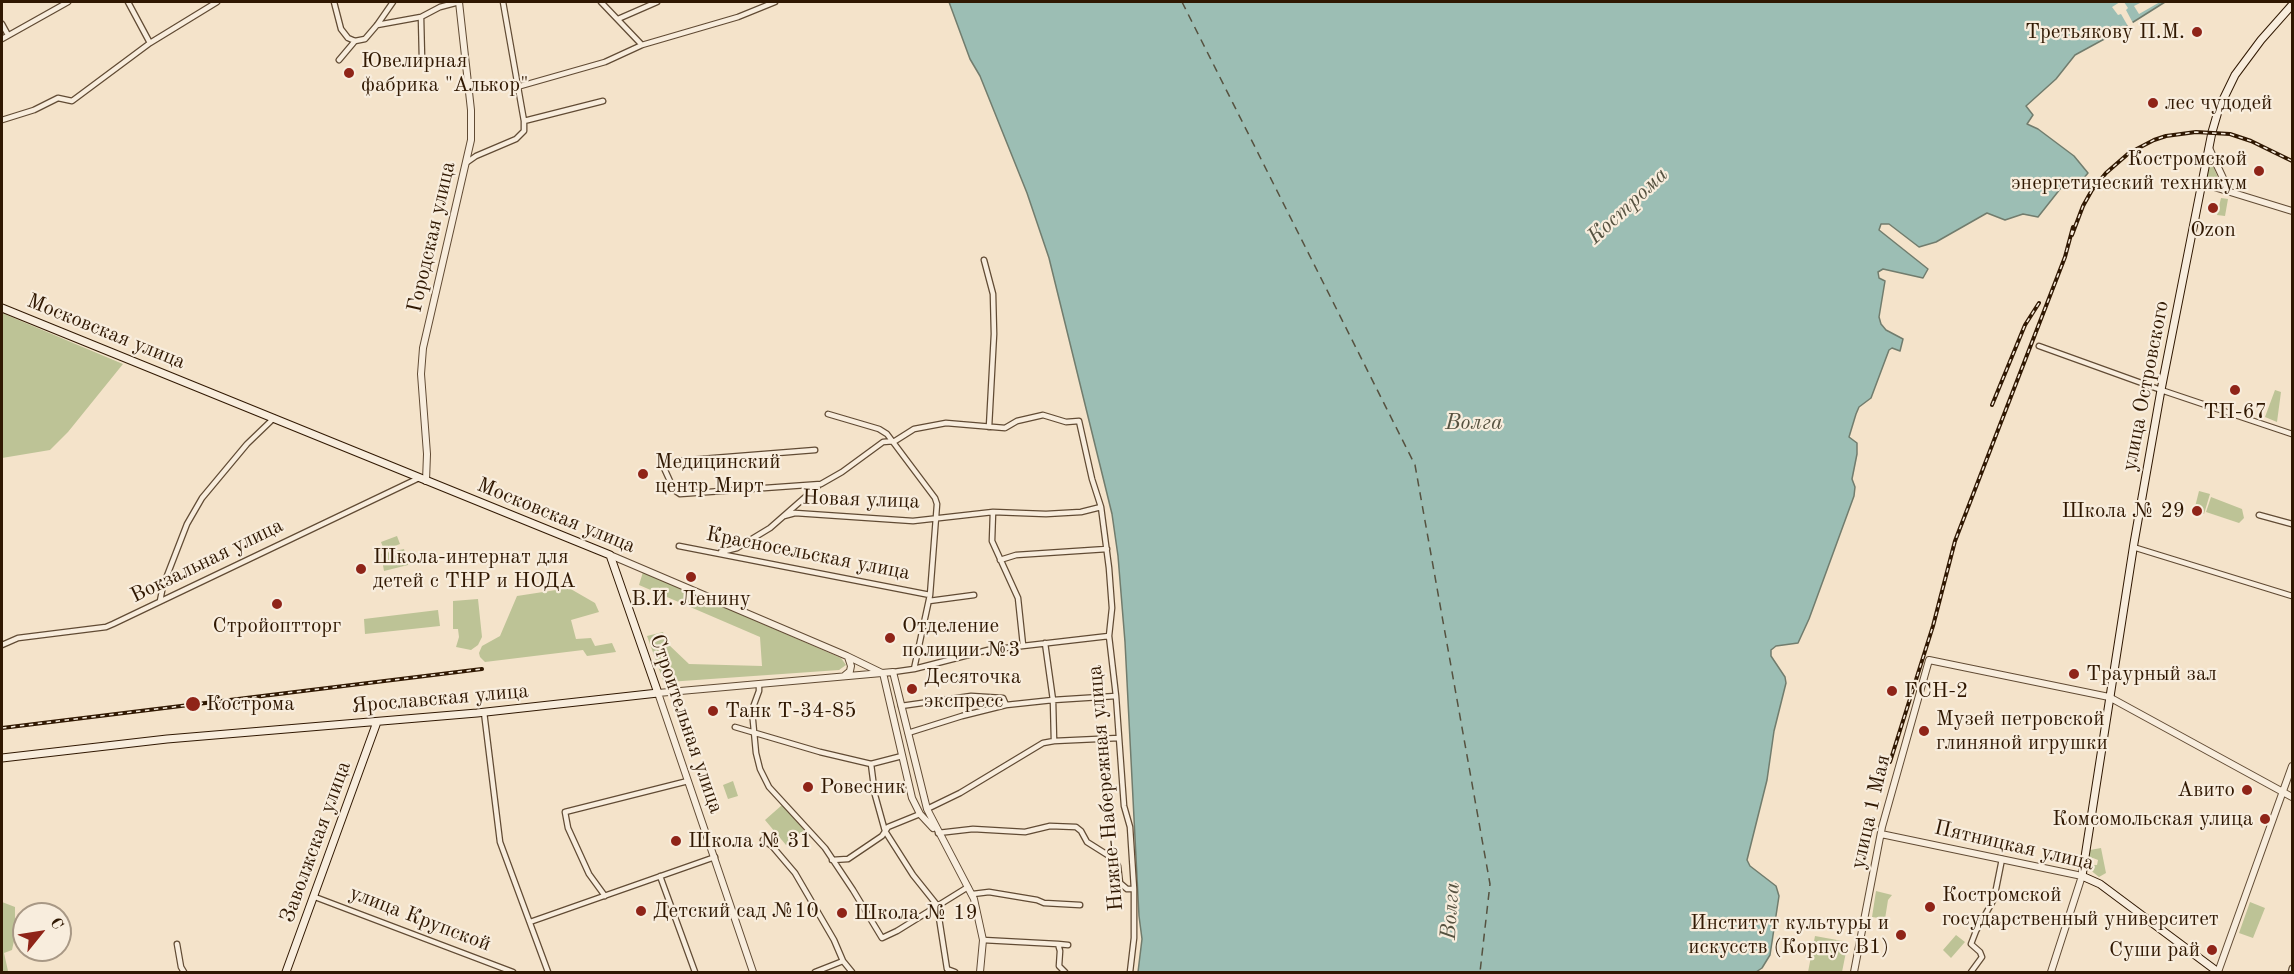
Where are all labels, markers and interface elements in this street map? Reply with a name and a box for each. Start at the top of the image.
place label: Третьякову П.М. [2025,19,2185,45]
marker: Третьякову П.М. [2190,25,2204,39]
place label: Ювелирная фабрика "Алькор" [361,48,528,98]
marker: Ювелирная фабрика "Алькор" [342,66,356,80]
place label: лес чудодей [2165,90,2272,116]
marker: лес чудодей [2146,96,2160,110]
place label: Костромской энергетический техникум [2011,146,2247,196]
street label: Городская улица [402,159,462,315]
water label: Кострома [1582,162,1674,250]
marker: Костромской энергетический техникум [2252,164,2266,178]
marker: Ozon [2206,201,2220,215]
place label: Ozon [2190,217,2236,243]
street label: Московская улица [23,289,189,375]
street label: улица Островского [2117,299,2175,473]
marker: ТП-67 [2228,383,2242,397]
place label: ТП-67 [2203,399,2267,425]
water label: Волга [1445,410,1503,436]
place label: Медицинский центр Мирт [655,449,780,499]
marker: Медицинский центр Мирт [636,467,650,481]
street label: Московская улица [473,473,639,559]
street label: Новая улица [802,485,920,515]
place label: Школа № 29 [2061,498,2185,524]
marker: Школа № 29 [2190,504,2204,518]
street label: Вокзальная улица [127,513,287,609]
street label: Красносельская улица [704,522,912,586]
place label: Школа-интернат для детей с ТНР и НОДА [373,544,575,594]
marker: Школа-интернат для детей с ТНР и НОДА [354,562,368,576]
marker: В.И. Ленину [684,570,698,584]
place label: В.И. Ленину [631,586,751,612]
marker: Стройоптторг [270,597,284,611]
place label: Стройоптторг [213,613,341,639]
place label: Отделение полиции №3 [902,613,1020,663]
street label: Строительная улица [644,631,728,817]
marker: Отделение полиции №3 [883,631,897,645]
place label: Траурный зал [2086,661,2217,687]
place label: Десяточка экспресс [924,664,1021,714]
street label: Нижне-Набережная улица [1083,664,1129,912]
marker: Траурный зал [2067,667,2081,681]
place label: ГСН-2 [1904,678,1968,704]
street label: Ярославская улица [350,679,530,719]
marker: Десяточка экспресс [905,682,919,696]
marker: ГСН-2 [1885,684,1899,698]
place label: Кострома [206,691,295,717]
marker: Кострома [184,695,202,713]
place label: Танк Т-34-85 [725,698,856,724]
marker: Танк Т-34-85 [706,704,720,718]
place label: Музей петровской глиняной игрушки [1936,706,2108,756]
marker: Музей петровской глиняной игрушки [1917,724,1931,738]
street label: улица 1 Мая [1846,752,1896,872]
street label: Заволжская улица [275,758,357,926]
place label: Ровесник [820,774,906,800]
place label: Авито [2177,777,2235,803]
marker: Ровесник [801,780,815,794]
marker: Авито [2240,783,2254,797]
place label: Комсомольская улица [2052,806,2253,832]
marker: Комсомольская улица [2258,812,2272,826]
street label: Пятницкая улица [1932,815,2096,877]
place label: Школа № 31 [688,828,812,854]
marker: Школа № 31 [669,834,683,848]
street label: улица Крупской [346,880,494,958]
water label: Волга [1436,881,1466,941]
place label: Костромской государственный университет [1942,882,2219,932]
place label: Детский сад №10 [653,898,819,924]
place label: Школа № 19 [854,900,978,926]
marker: Костромской государственный университет [1923,900,1937,914]
north arrow [12,902,72,962]
marker: Детский сад №10 [634,904,648,918]
marker: Школа № 19 [835,906,849,920]
place label: Институт культуры и искусств (Корпус В1) [1688,910,1889,960]
text: С [46,915,65,933]
marker: Институт культуры и искусств (Корпус В1) [1894,928,1908,942]
place label: Суши рай [2109,937,2200,963]
marker: Суши рай [2205,943,2219,957]

